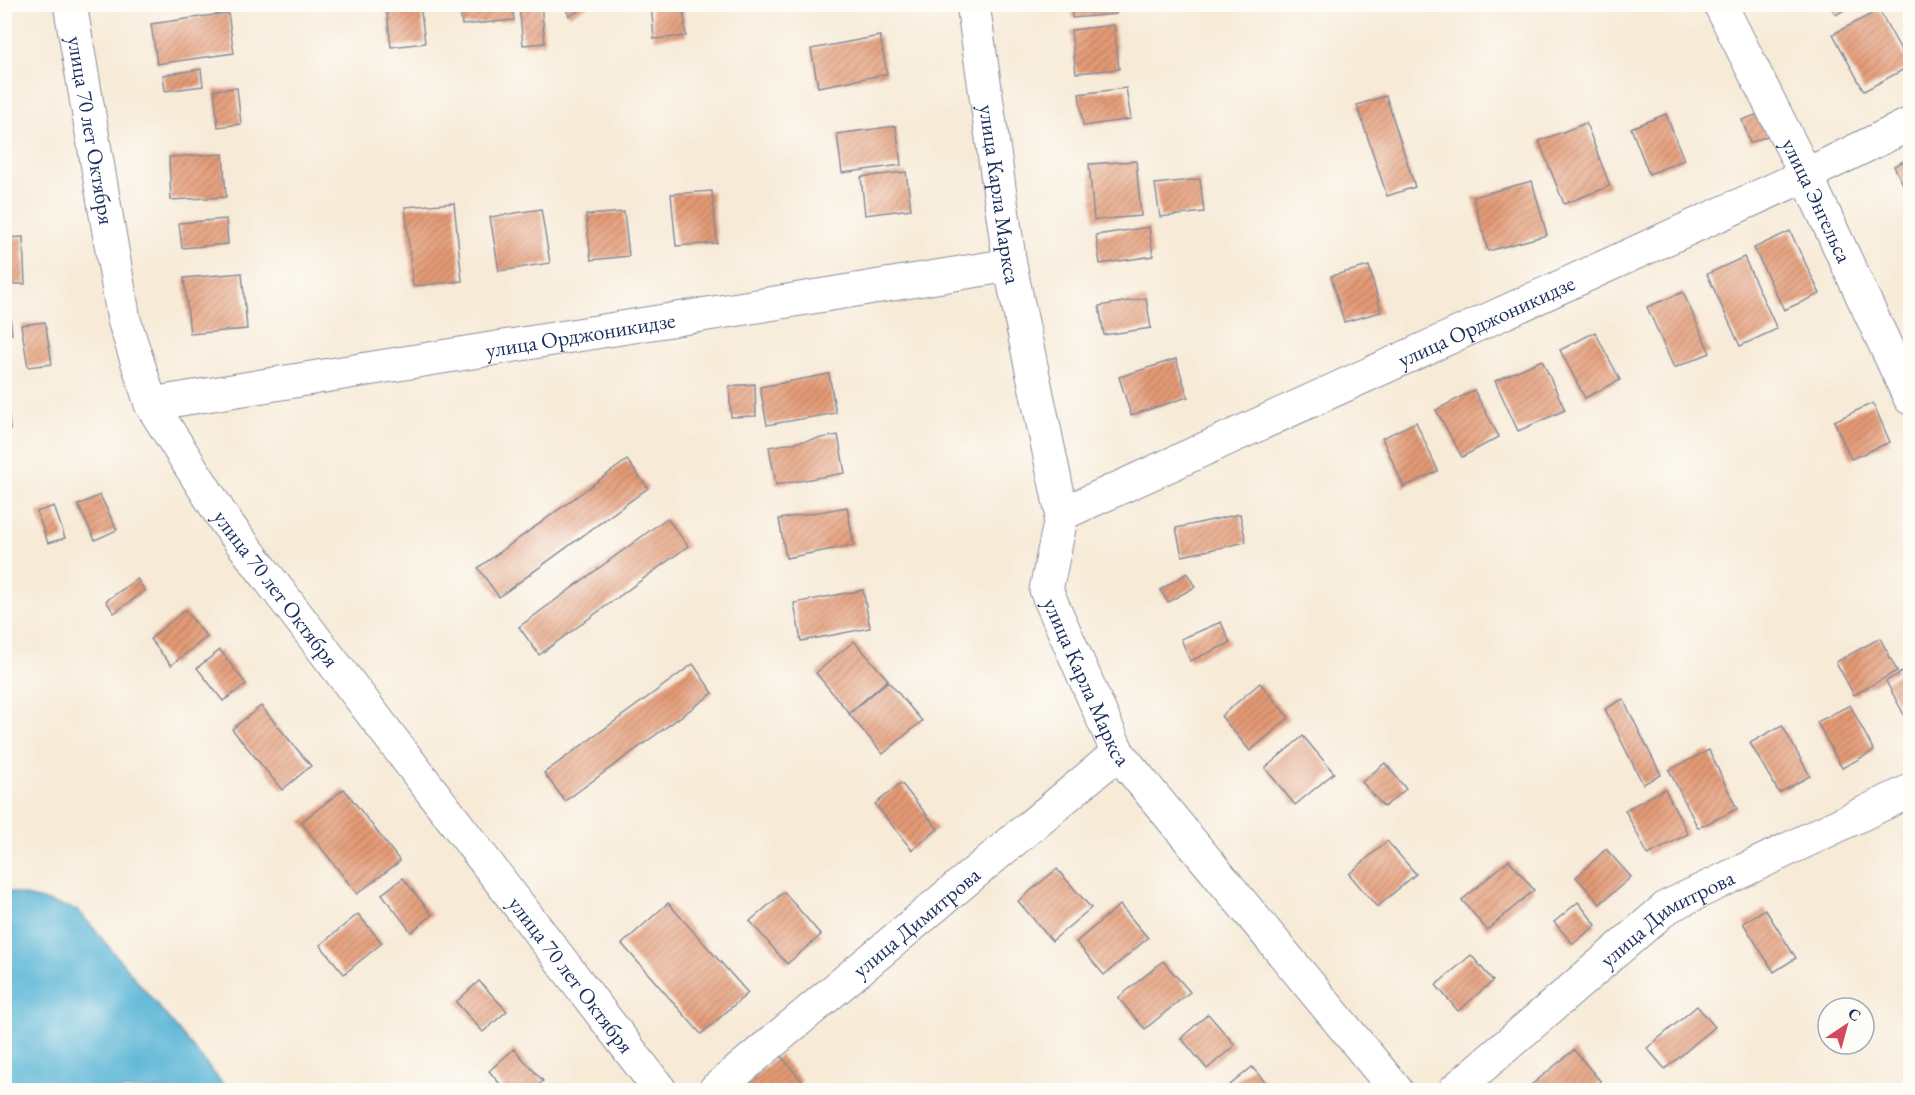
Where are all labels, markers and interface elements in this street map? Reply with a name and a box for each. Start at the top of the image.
street label: улица 70 лет Октября [61,34,122,227]
street label: улица Карла Маркса [973,103,1028,287]
street label: улица Энгельса [1775,133,1859,267]
street label: улица Орджоникидзе [1393,268,1580,374]
street label: улица Орджоникидзе [484,305,678,364]
street label: улица 70 лет Октября [207,504,346,673]
street label: улица Карла Маркса [1037,593,1137,772]
street label: улица Димитрова [846,860,986,984]
street label: улица Димитрова [1593,862,1739,973]
street label: улица 70 лет Октября [502,890,641,1059]
north arrow [1816,996,1876,1056]
text: С [1844,1002,1865,1026]

